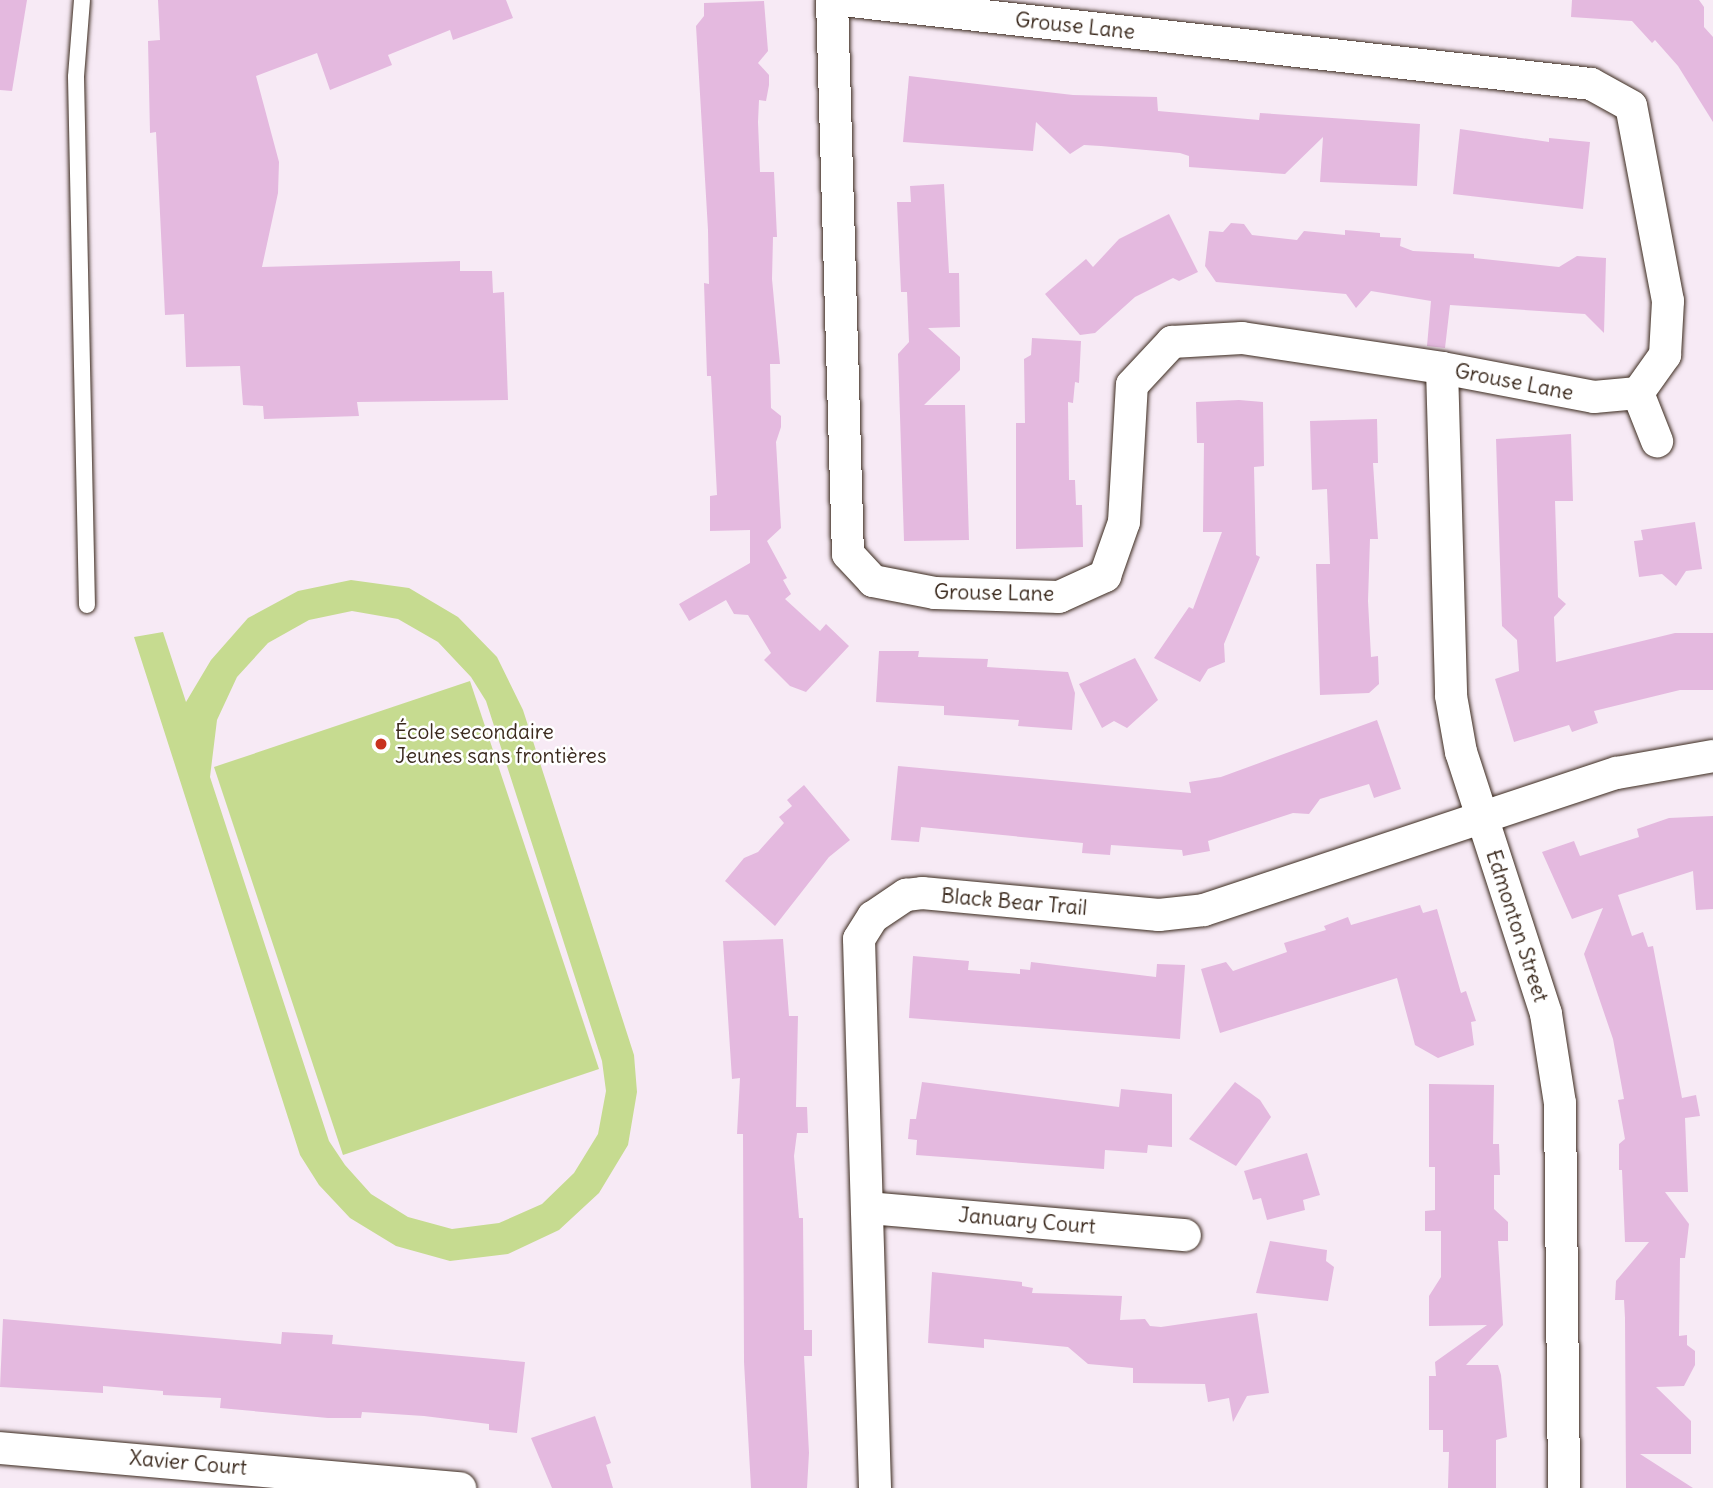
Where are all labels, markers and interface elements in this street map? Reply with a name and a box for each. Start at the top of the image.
street label: Grouse Lane [1014,7,1136,45]
street label: Grouse Lane [1453,358,1575,406]
street label: Grouse Lane [934,579,1054,607]
place label: École secondaire Jeunes sans frontières [395,719,606,769]
marker: École secondaire Jeunes sans frontières [373,736,389,752]
street label: Edmonton Street [1481,847,1553,1005]
street label: Black Bear Trail [940,883,1088,921]
street label: January Court [957,1202,1097,1240]
street label: Xavier Court [128,1445,248,1481]

